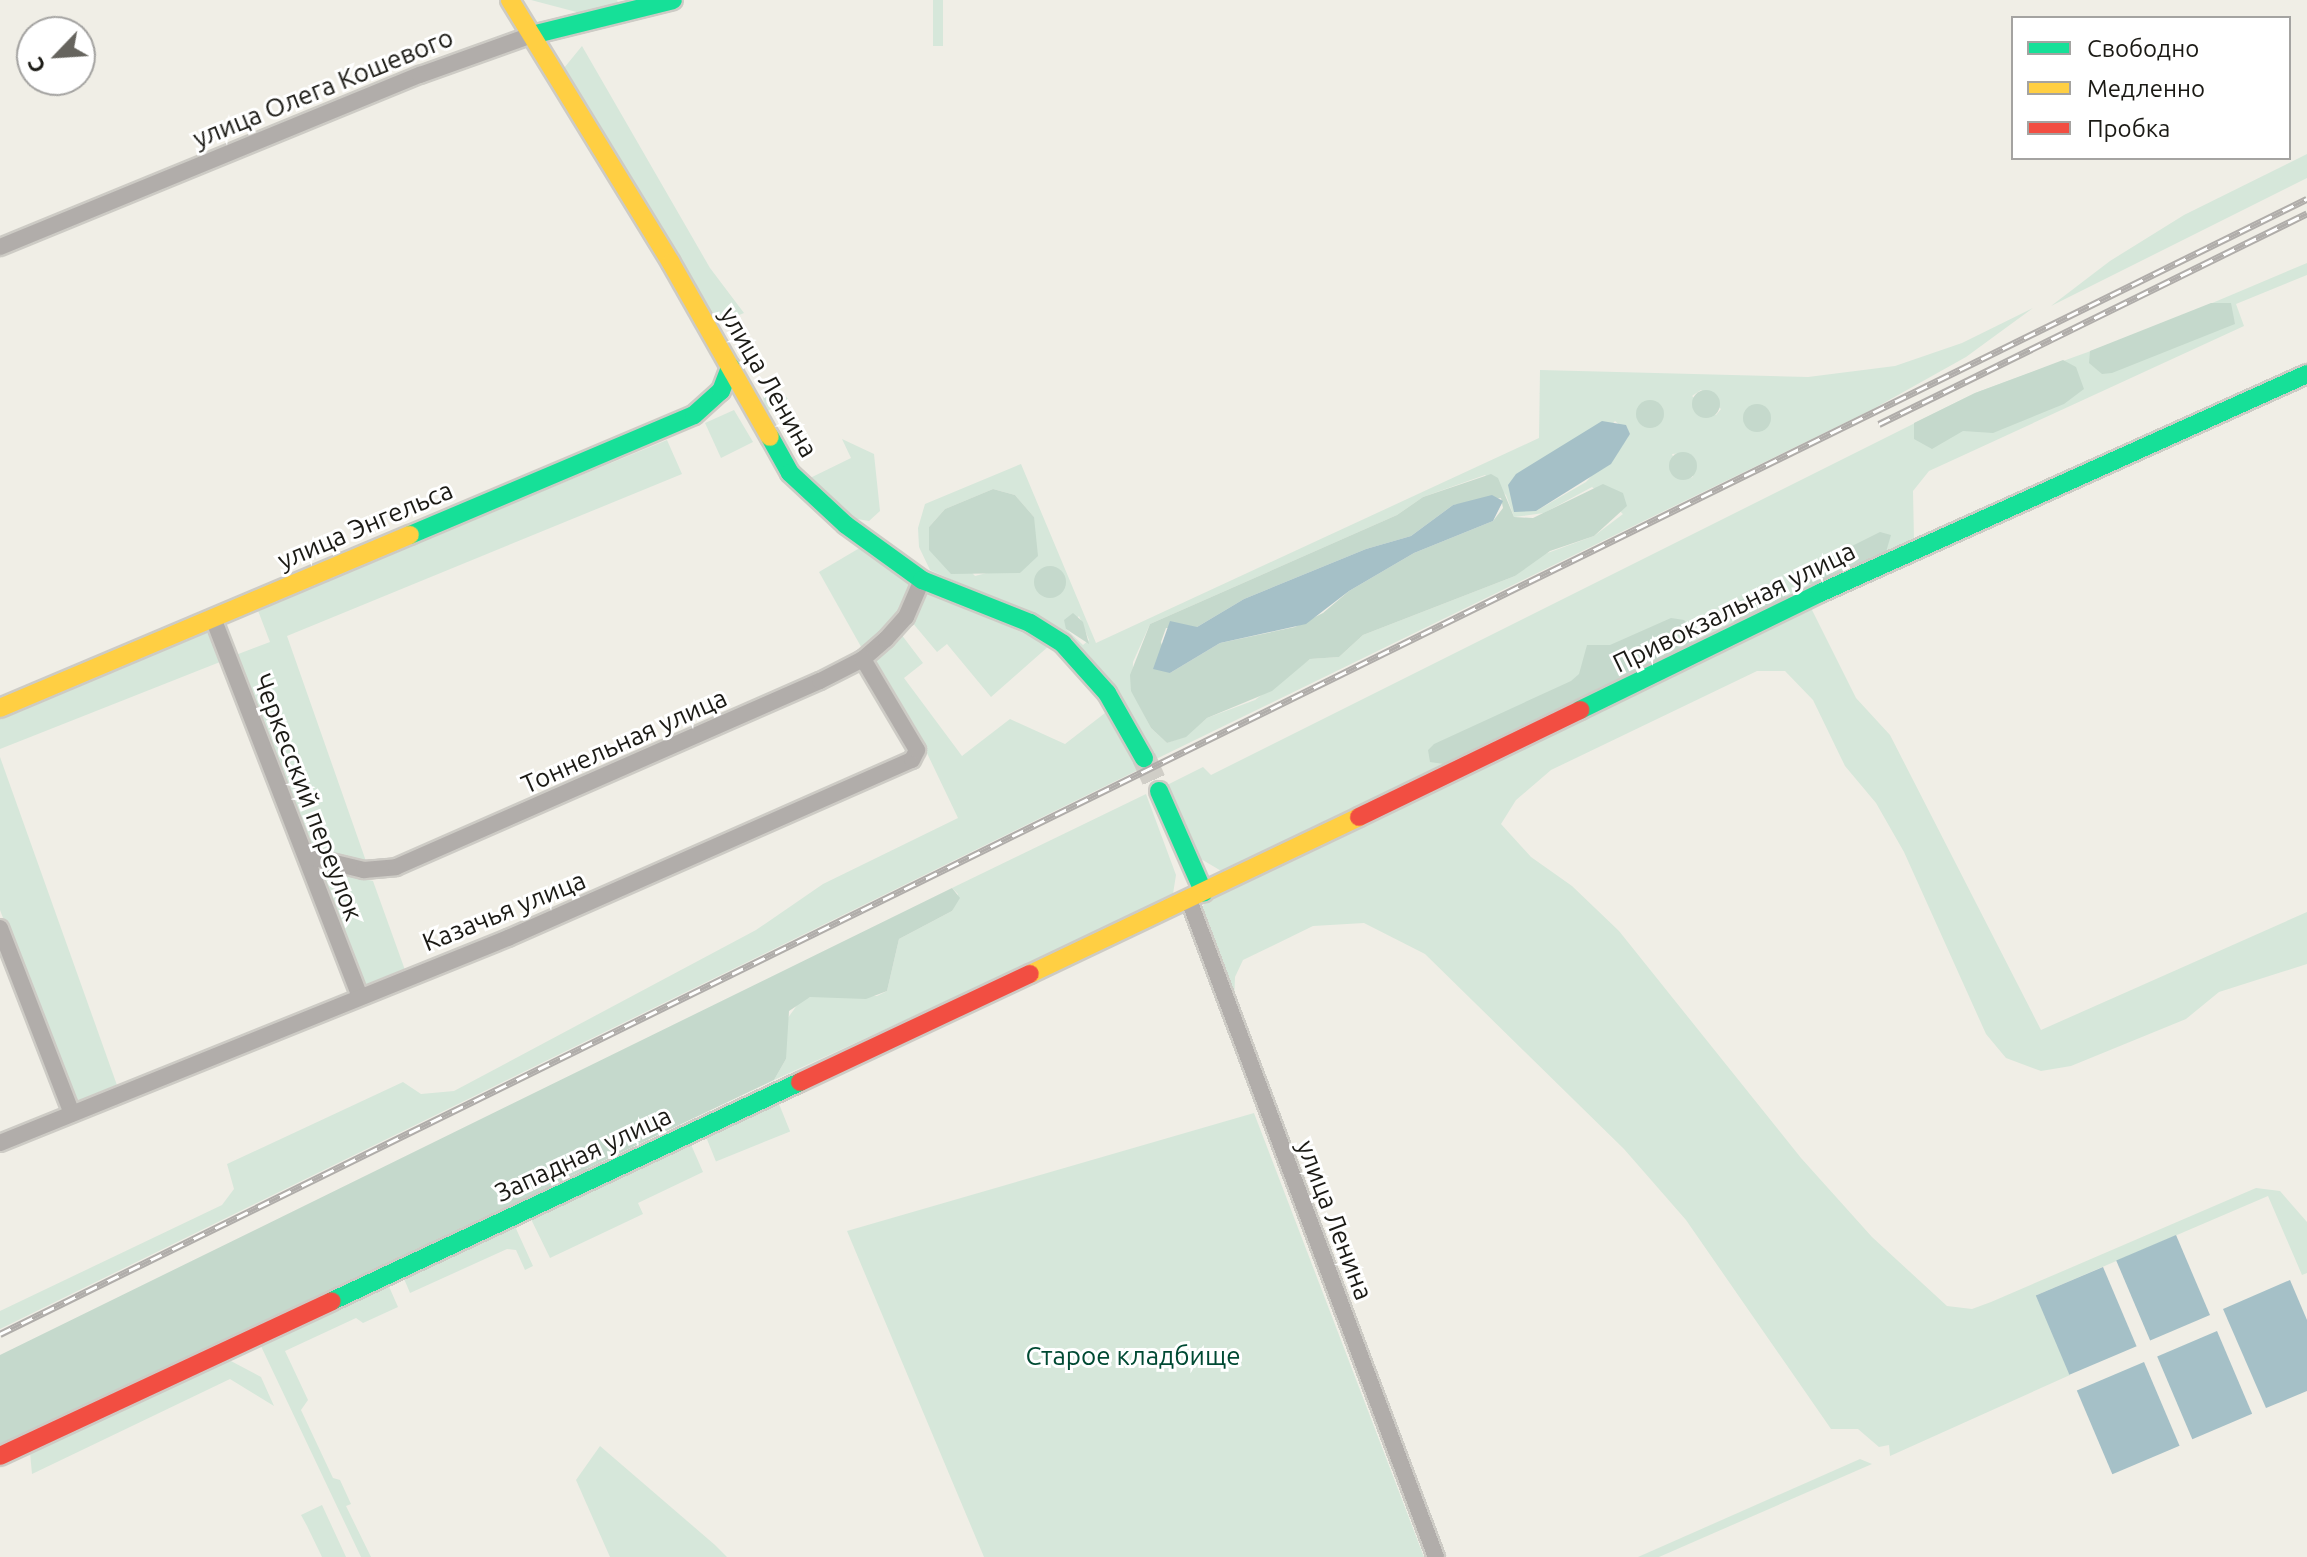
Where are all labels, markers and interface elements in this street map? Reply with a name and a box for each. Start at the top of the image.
north arrow [16,16,96,96]
legend [2011,16,2291,160]
street label: улица Олега Кошевого [188,22,458,154]
text: Свободно [2087,35,2199,62]
text: С [21,54,50,77]
text: Медленно [2087,75,2205,102]
text: Пробка [2087,115,2170,142]
street label: улица Ленина [713,301,825,463]
street label: улица Энгельса [273,474,457,576]
street label: Привокзальная улица [1608,535,1860,679]
street label: Черкесский переулок [246,669,370,925]
street label: Тоннельная улица [516,682,732,800]
street label: Казачья улица [418,864,590,958]
street label: Западная улица [490,1099,676,1209]
street label: улица Ленина [1290,1136,1380,1304]
park label: Старое кладбище [1025,1340,1241,1372]

